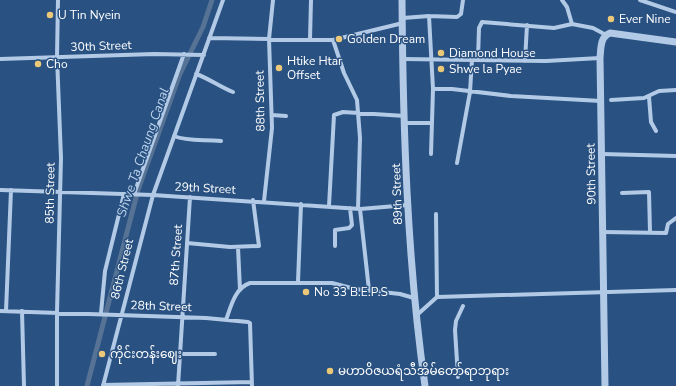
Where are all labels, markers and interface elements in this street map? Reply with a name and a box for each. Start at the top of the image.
place label: U Tin Nyein [58,7,121,23]
marker: U Tin Nyein [45,10,55,20]
place label: Ever Nine [619,11,671,27]
marker: Ever Nine [606,14,616,24]
place label: Golden Dream [347,31,425,47]
marker: Golden Dream [334,34,344,44]
street label: 30th Street [70,37,133,55]
place label: Diamond House [449,45,536,61]
marker: Diamond House [436,48,446,58]
place label: Htike Htar Offset [287,53,343,83]
place label: Cho [46,56,68,72]
marker: Cho [33,59,43,69]
place label: Shwe la Pyae [449,61,522,77]
marker: Htike Htar Offset [274,63,284,73]
marker: Shwe la Pyae [436,64,446,74]
street label: 88th Street [251,69,269,132]
water label: Shwe Ta Chaung Canal [112,85,174,219]
street label: 90th Street [582,142,600,205]
street label: 85th Street [41,161,59,224]
street label: 89th Street [388,162,406,225]
street label: 29th Street [174,178,237,198]
street label: 87th Street [166,223,186,286]
street label: 86th Street [107,237,137,301]
place label: No 33 B.E.P.S [314,284,388,300]
marker: No 33 B.E.P.S [301,287,311,297]
street label: 28th Street [130,297,193,315]
place label: ကိုင်းတန်းဈေး [110,345,182,364]
marker: ကိုင်းတန်းဈေး [97,349,107,359]
place label: မဟာဝိဇယရံသီအိမ်တော်ရာဘုရား [338,362,509,381]
marker: မဟာဝိဇယရံသီအိမ်တော်ရာဘုရား [325,366,335,376]

